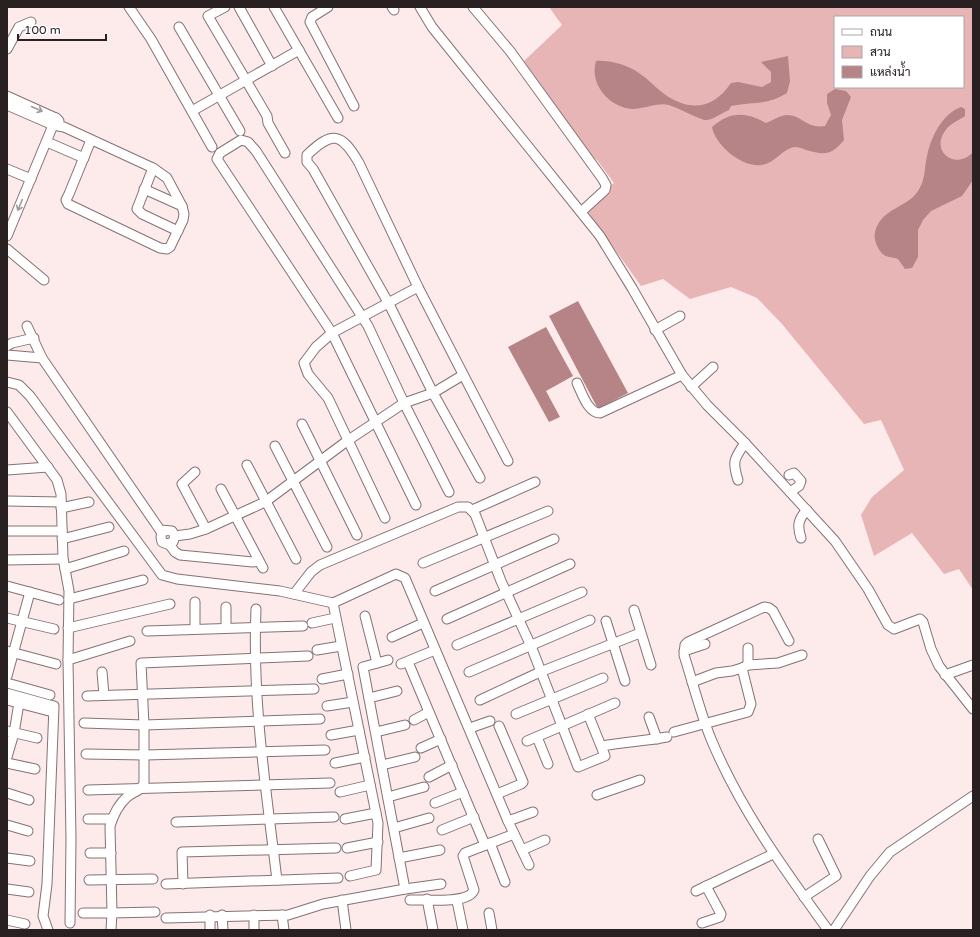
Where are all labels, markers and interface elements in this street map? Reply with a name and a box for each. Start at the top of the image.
scale bar [18,16,106,42]
legend [834,16,964,88]
text: 100 m [24,23,61,37]
text: ถนน [870,25,893,39]
text: สวน [870,45,891,59]
text: แหล่งน้ำ [870,61,910,79]
one-way arrow [31,106,43,113]
one-way arrow [16,199,23,211]

